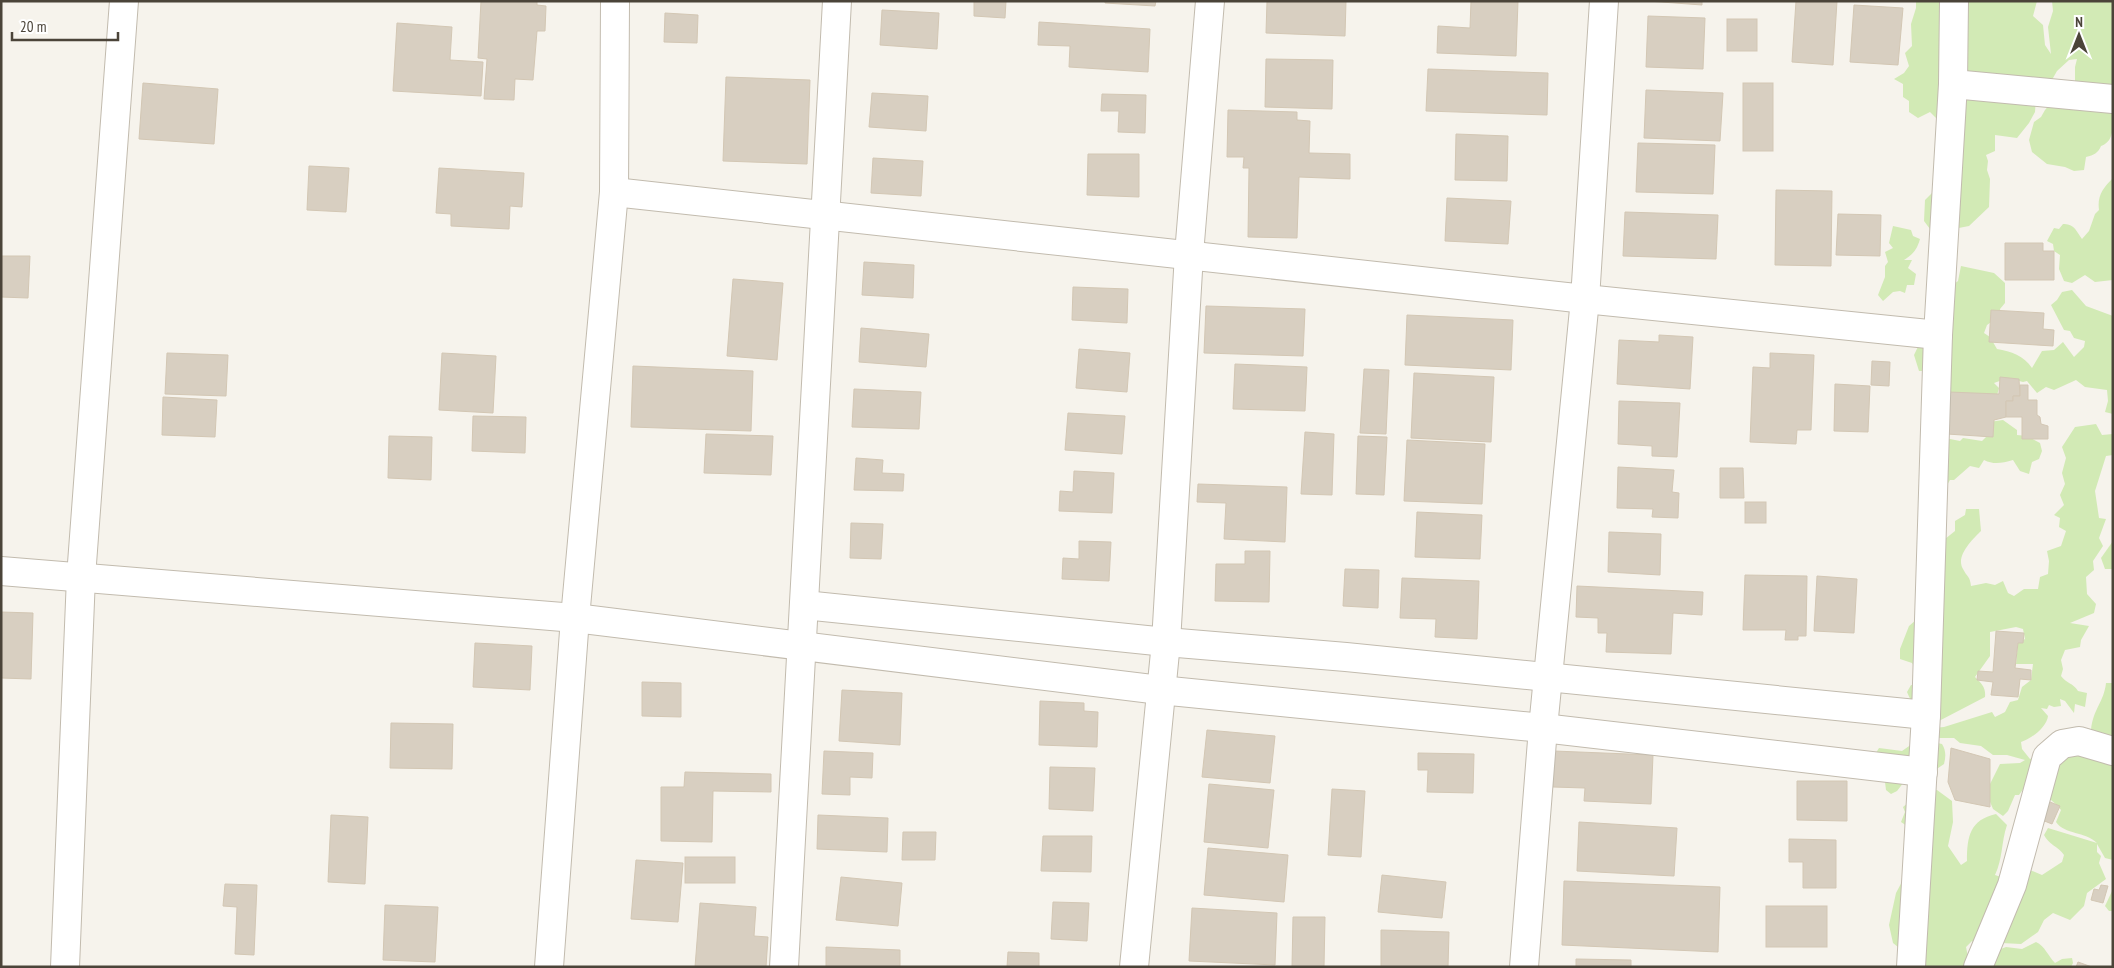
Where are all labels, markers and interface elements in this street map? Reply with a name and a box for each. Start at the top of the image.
scale bar [12,10,119,42]
north arrow [2054,10,2104,60]
text: N [2075,13,2083,31]
text: 20 m [20,17,46,36]

